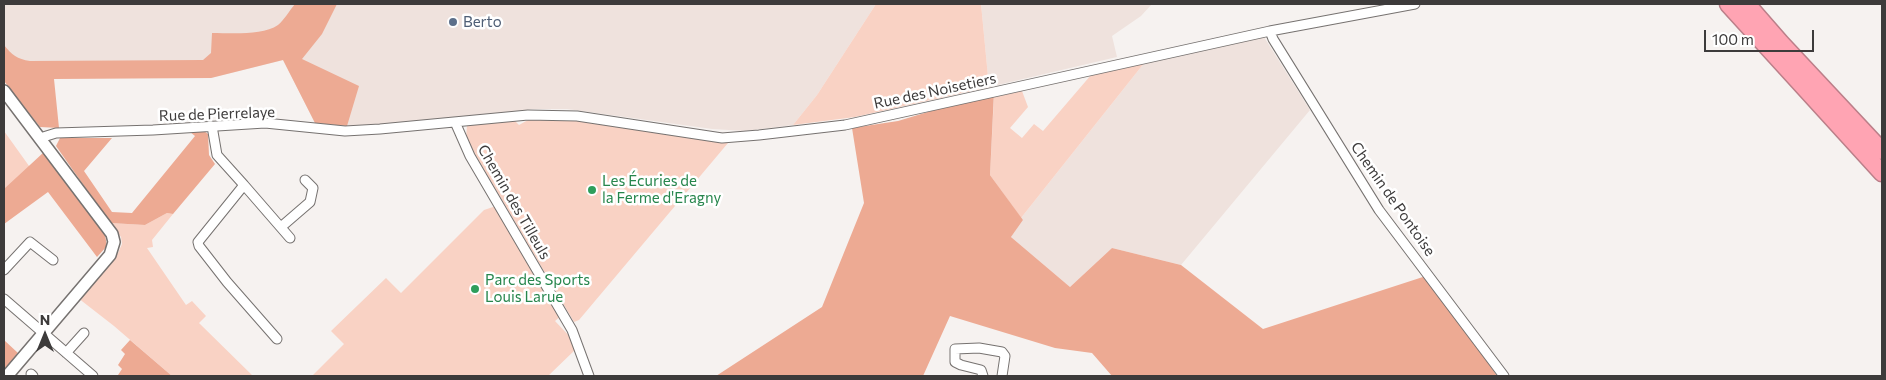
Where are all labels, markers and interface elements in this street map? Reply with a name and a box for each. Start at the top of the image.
place label: Berto [463,13,502,31]
marker: Berto [447,16,459,28]
scale bar [1706,20,1816,52]
text: 100 m [1712,30,1754,48]
street label: Rue des Noisetiers [872,69,998,113]
street label: Rue de Pierrelaye [159,103,275,125]
street label: Chemin de Pontoise [1347,139,1439,259]
street label: Chemin des Tilleuls [474,141,554,263]
place label: Les Écuries de la Ferme d'Eragny [602,172,721,207]
marker: Les Écuries de la Ferme d'Eragny [586,184,598,196]
place label: Parc des Sports Louis Larue [485,271,590,306]
marker: Parc des Sports Louis Larue [469,283,481,295]
north arrow [20,310,70,360]
text: N [40,311,50,328]

